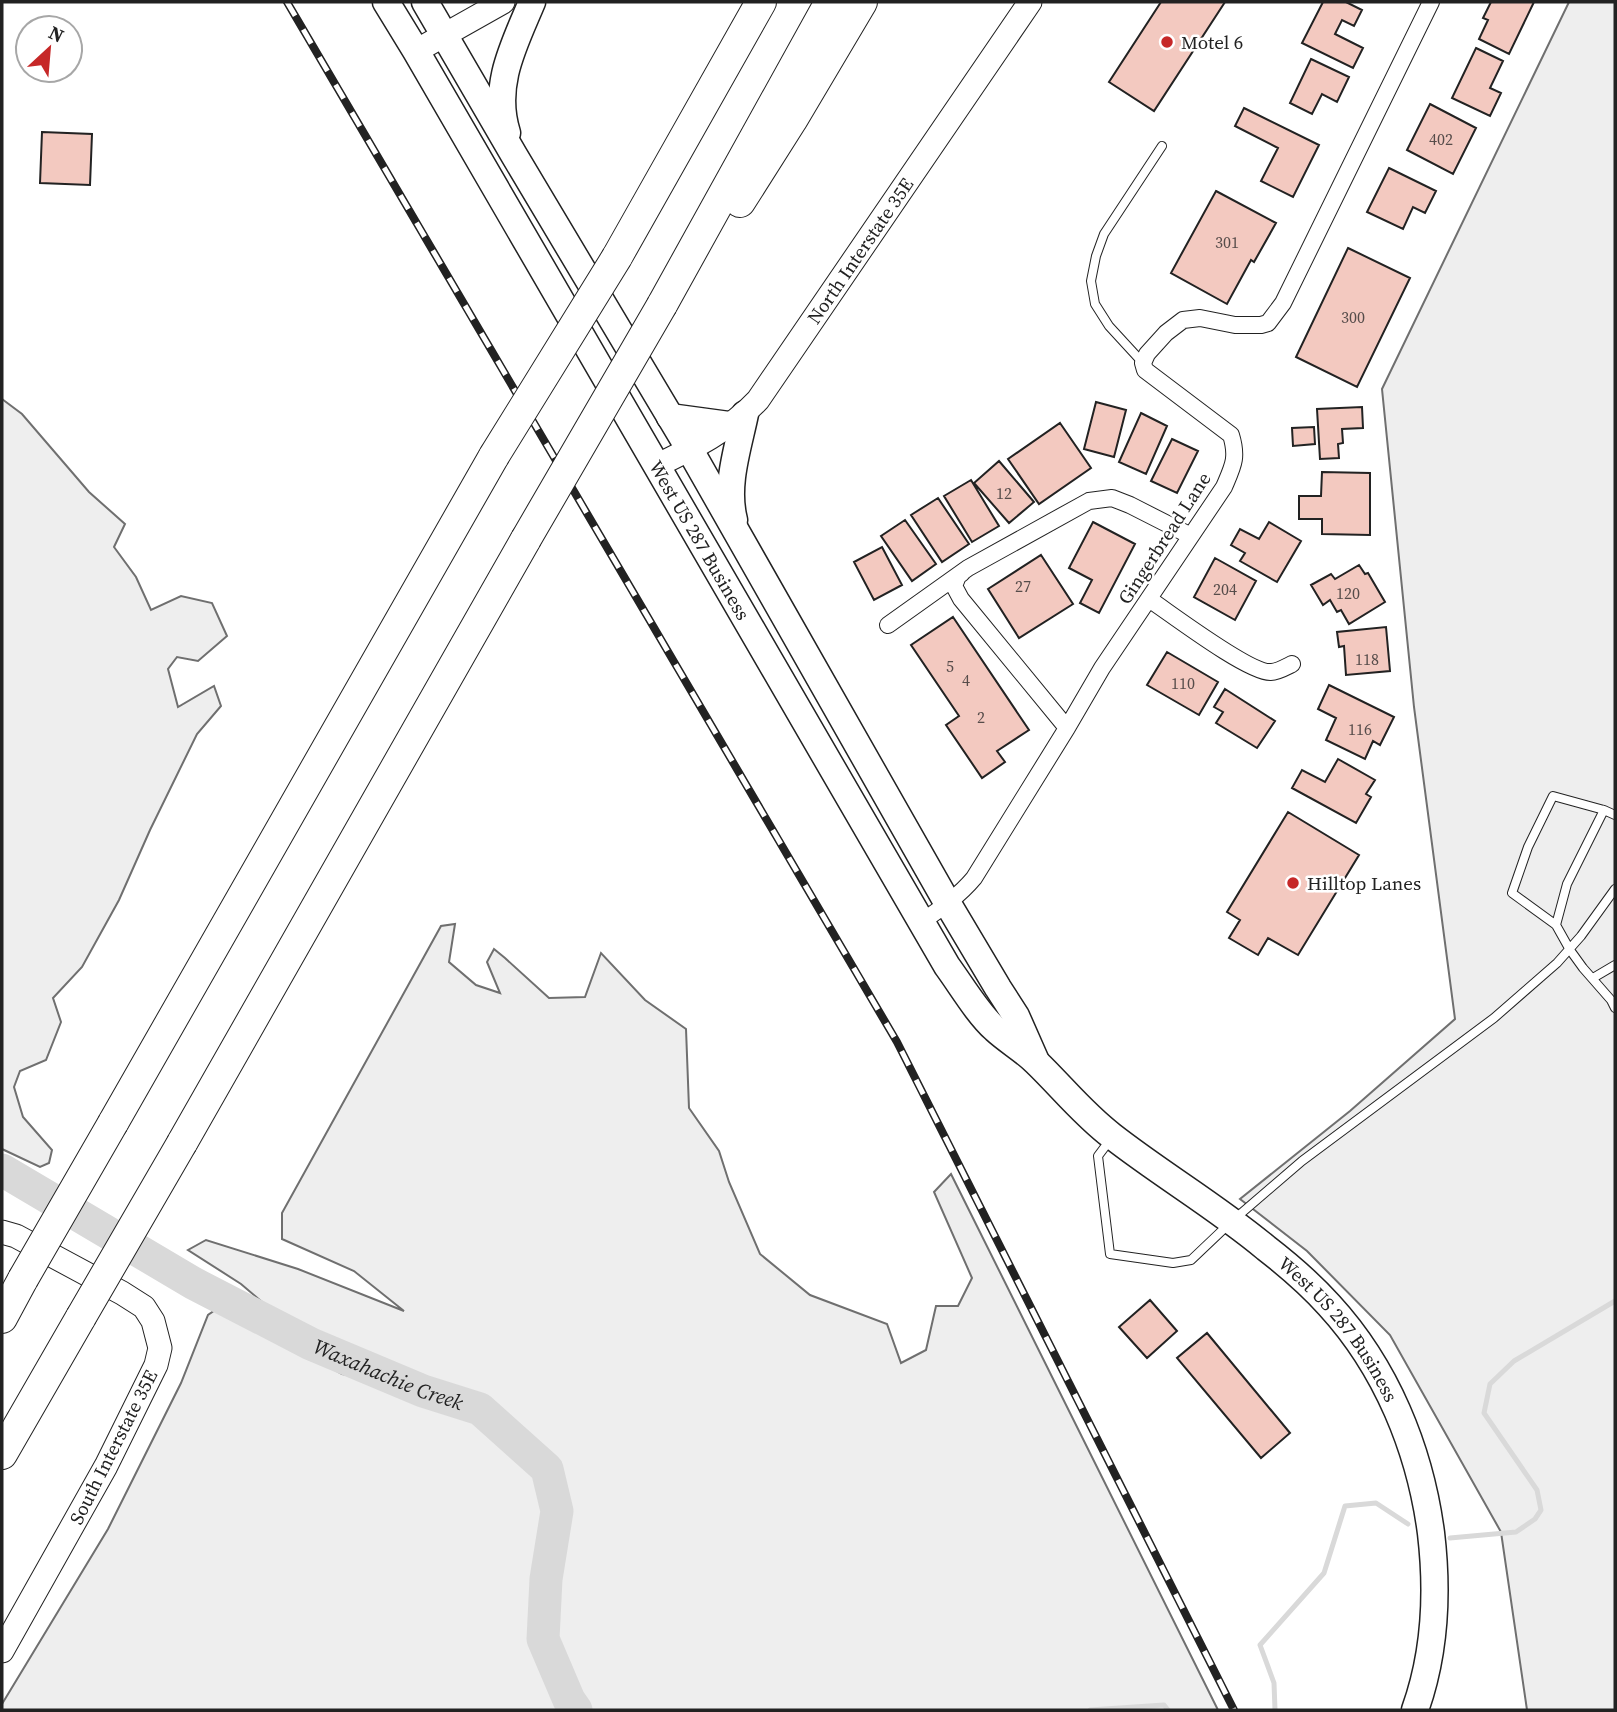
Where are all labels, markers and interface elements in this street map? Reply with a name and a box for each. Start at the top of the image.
north arrow [14,14,84,84]
text: N [45,19,69,49]
place label: Motel 6 [1181,29,1243,55]
marker: Motel 6 [1159,34,1175,50]
house number: 402 [1429,128,1453,150]
street label: North Interstate 35E [801,172,919,329]
house number: 301 [1215,231,1239,253]
house number: 300 [1341,306,1365,328]
street label: West US 287 Business [643,456,756,625]
street label: Gingerbread Lane [1112,467,1216,609]
house number: 12 [996,482,1012,504]
house number: 27 [1015,575,1031,597]
house number: 204 [1213,578,1237,600]
house number: 120 [1336,582,1360,604]
house number: 118 [1355,648,1379,670]
house number: 5 [946,655,954,677]
house number: 4 [962,669,970,691]
house number: 110 [1171,672,1195,694]
house number: 2 [977,706,985,728]
house number: 116 [1348,718,1372,740]
place label: Hilltop Lanes [1307,870,1421,896]
marker: Hilltop Lanes [1285,875,1301,891]
street label: West US 287 Business [1273,1250,1404,1406]
water label: Waxahachie Creek [309,1332,467,1417]
street label: South Interstate 35E [63,1365,163,1529]

